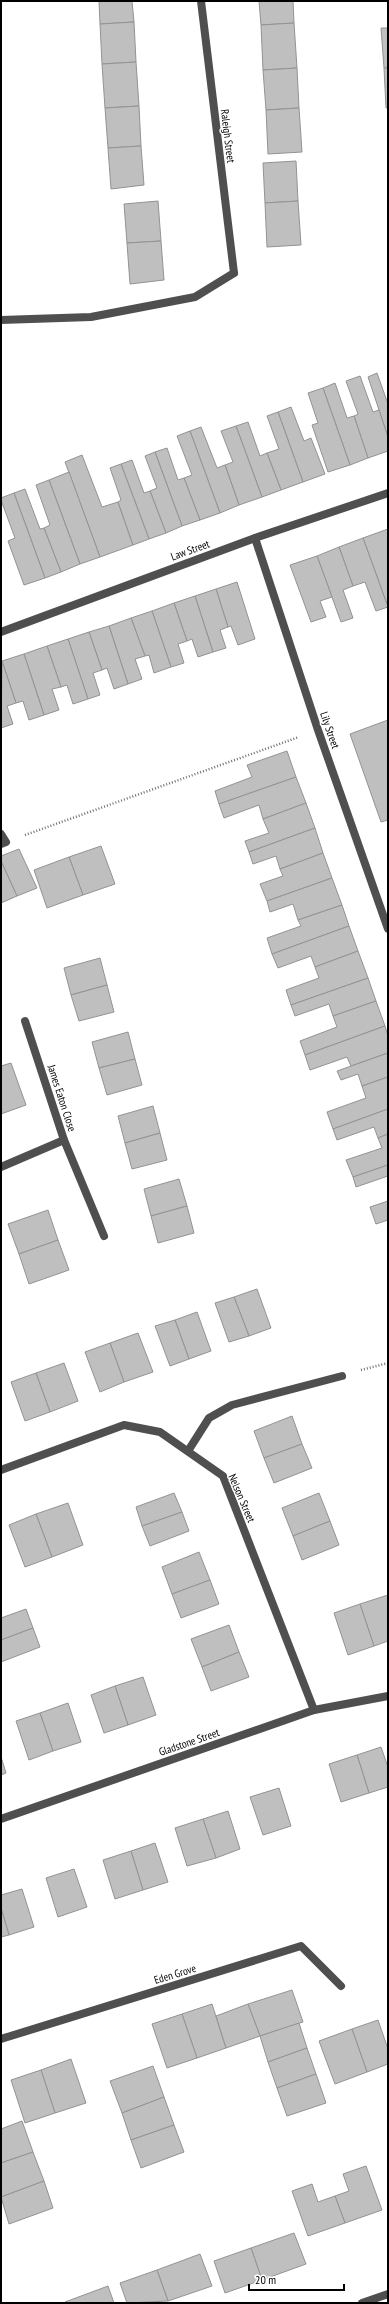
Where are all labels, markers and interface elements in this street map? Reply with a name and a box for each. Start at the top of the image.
street label: Raleigh Street [218,108,238,164]
street label: Law Street [169,537,211,563]
street label: Lily Street [317,710,343,750]
street label: James Eaton Close [44,1062,80,1134]
street label: Nelson Street [226,1472,258,1524]
street label: Gladstone Street [157,1725,221,1759]
street label: Eden Grove [152,1961,198,1987]
scale bar [249,2266,344,2292]
text: 20 m [255,2272,276,2287]

